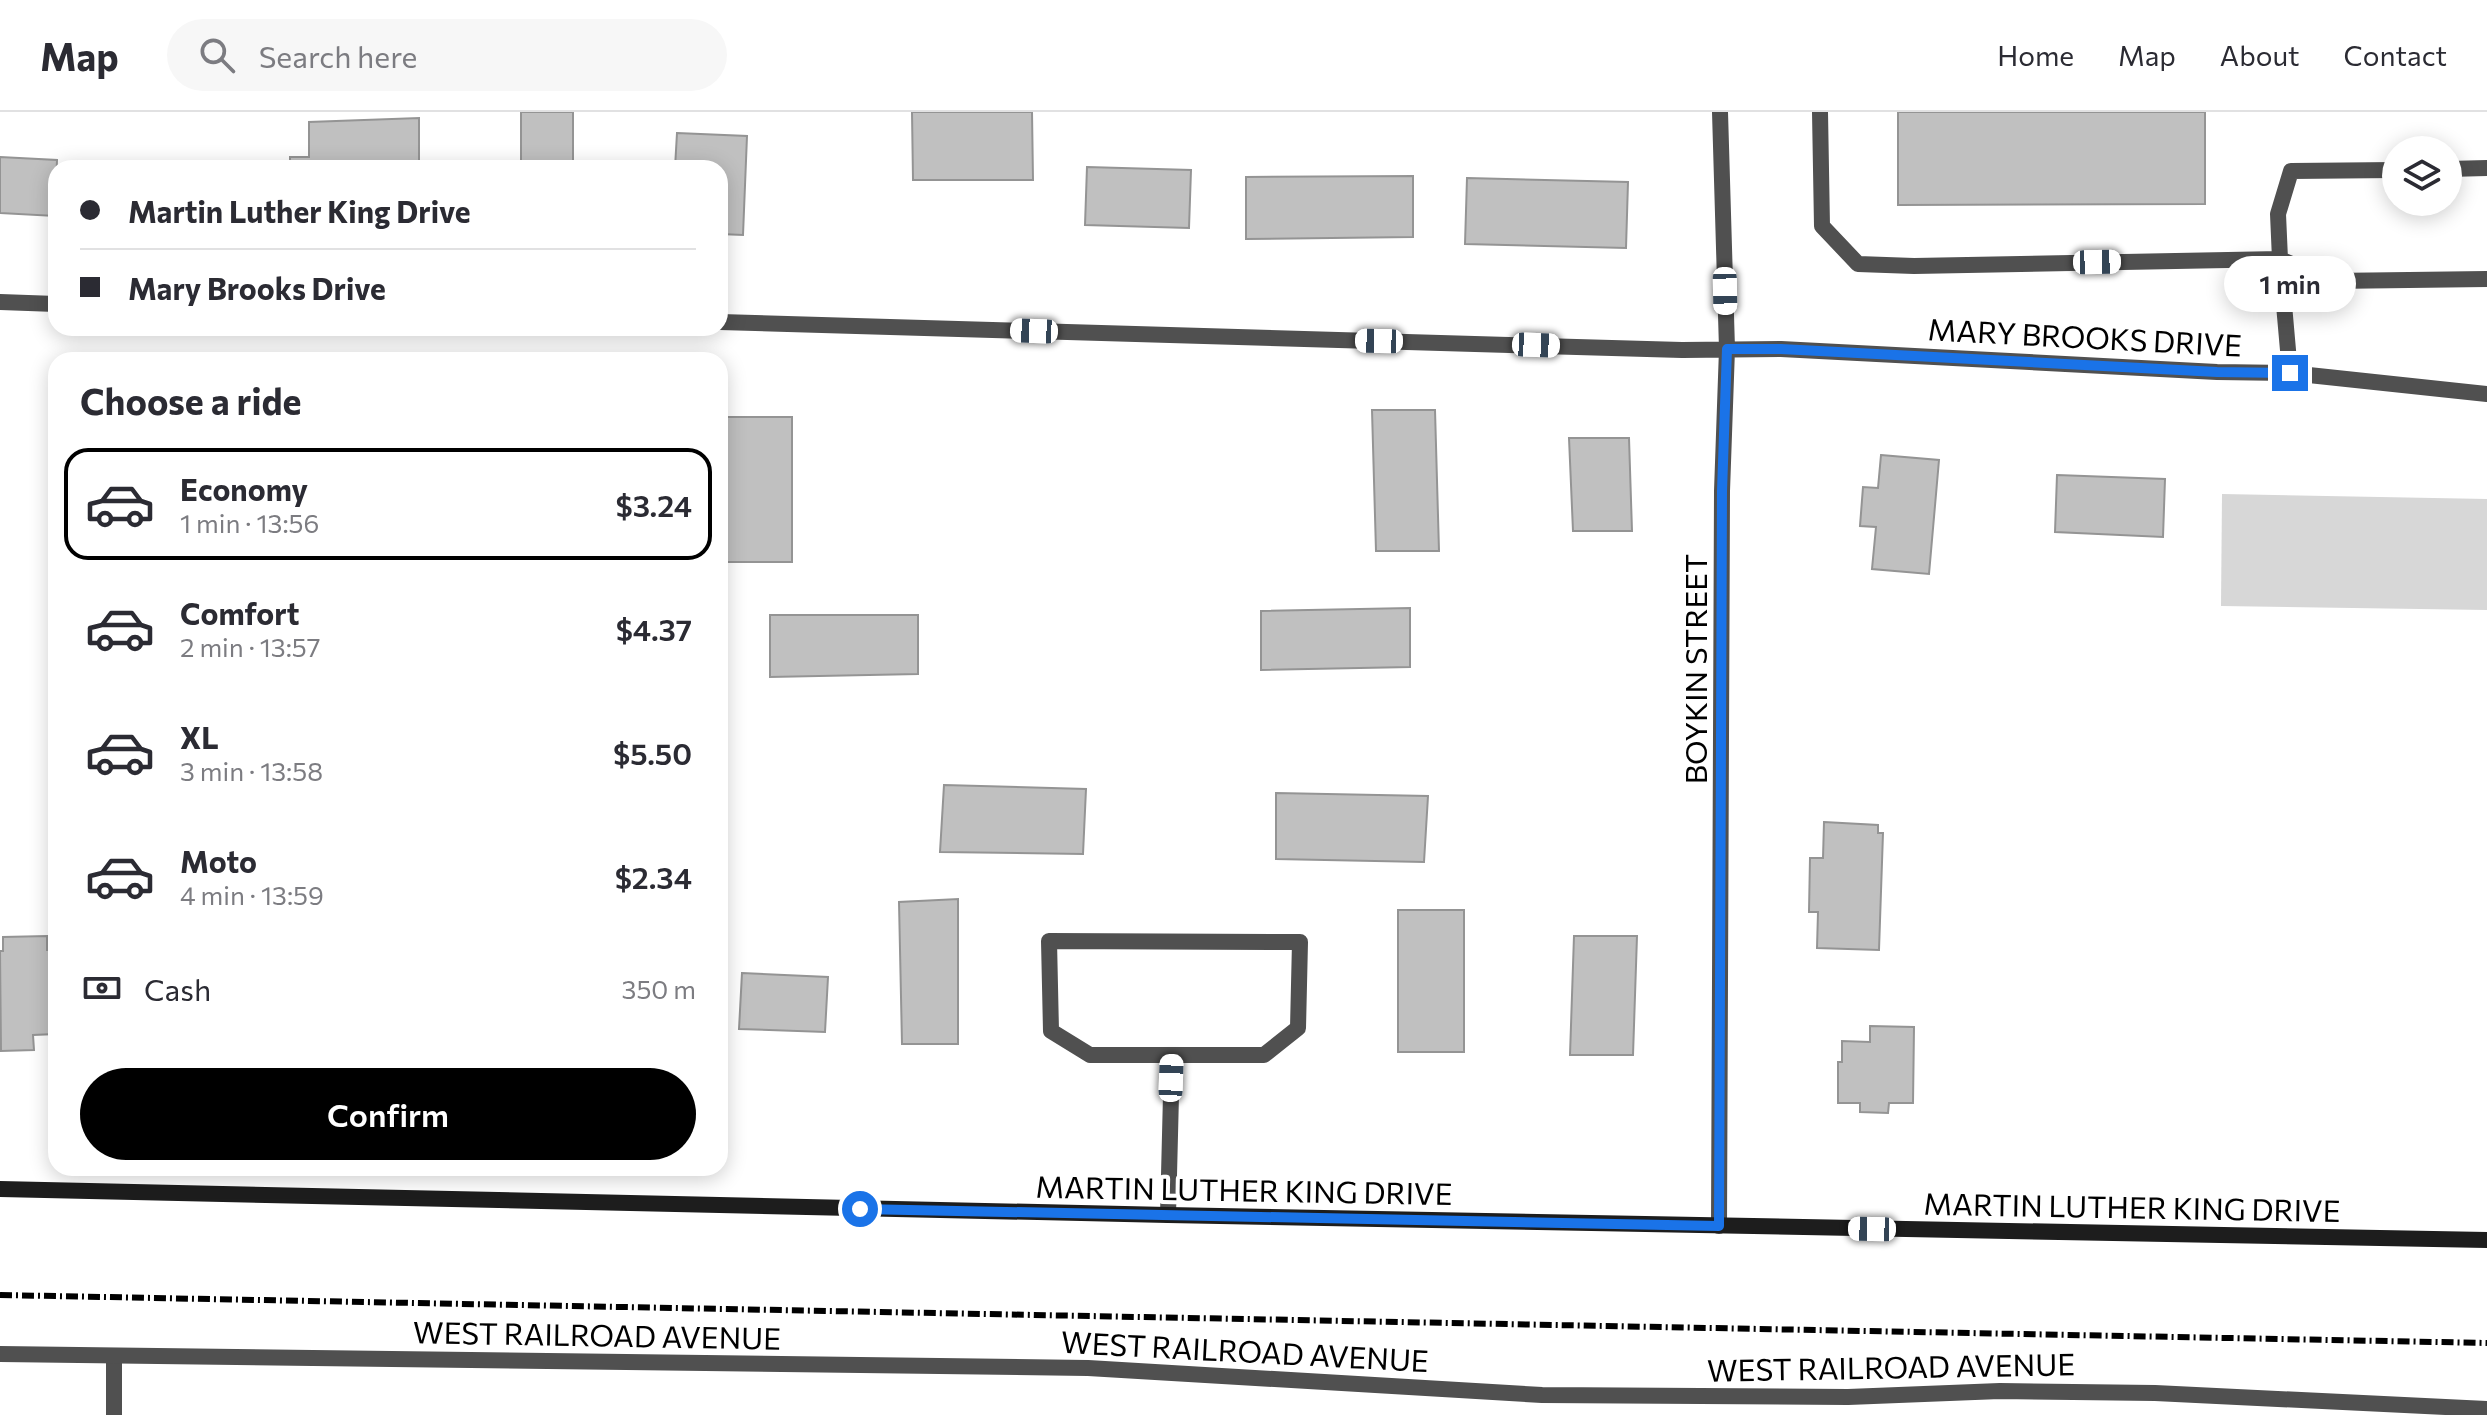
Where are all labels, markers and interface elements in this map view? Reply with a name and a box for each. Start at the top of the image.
search box [167,19,727,91]
text: Map [40,32,119,79]
icon: search [195,33,239,77]
text: Search here [259,37,417,74]
text: Home [1997,38,2074,72]
text: Map [2118,38,2176,72]
text: About [2220,38,2300,72]
text: Contact [2344,38,2447,72]
map controls [2382,136,2462,216]
button: layers [2382,136,2462,216]
text: Martin Luther King Drive [128,192,470,229]
car [2073,250,2121,274]
callout: 1 min [2224,257,2356,313]
car [1713,267,1737,315]
text: 1 min [2259,268,2321,299]
text: Mary Brooks Drive [128,269,386,306]
street label: MARY BROOKS DRIVE [1927,309,2243,363]
car [1010,318,1058,344]
car [1355,329,1403,353]
car [1512,332,1560,358]
route end [2272,355,2308,391]
text: Choose a ride [80,378,301,422]
icon: car [84,468,156,540]
text: Economy [180,470,308,507]
text: $3.24 [616,486,692,523]
text: 1 min · 13:56 [180,507,319,538]
street label: BOYKIN STREET [1676,554,1713,784]
icon: car [84,592,156,664]
text: Comfort [180,594,299,631]
text: $4.37 [616,610,692,647]
text: 2 min · 13:57 [180,631,321,662]
icon: car [84,716,156,788]
text: XL [180,718,219,755]
text: $5.50 [613,734,692,771]
text: 3 min · 13:58 [180,755,323,786]
icon: car [84,840,156,912]
text: Moto [180,842,257,879]
text: $2.34 [615,858,692,895]
text: 4 min · 13:59 [180,879,324,910]
icon: cash [80,966,124,1010]
text: Cash [144,970,211,1007]
text: 350 m [622,973,696,1004]
car [1158,1054,1184,1102]
button: Confirm [80,1068,696,1160]
street label: MARTIN LUTHER KING DRIVE [1035,1167,1453,1211]
street label: MARTIN LUTHER KING DRIVE [1923,1184,2341,1228]
route start [842,1191,878,1227]
car [1848,1217,1896,1241]
street label: WEST RAILROAD AVENUE [413,1312,781,1356]
street label: WEST RAILROAD AVENUE [1060,1322,1430,1378]
street label: WEST RAILROAD AVENUE [1707,1344,2075,1388]

